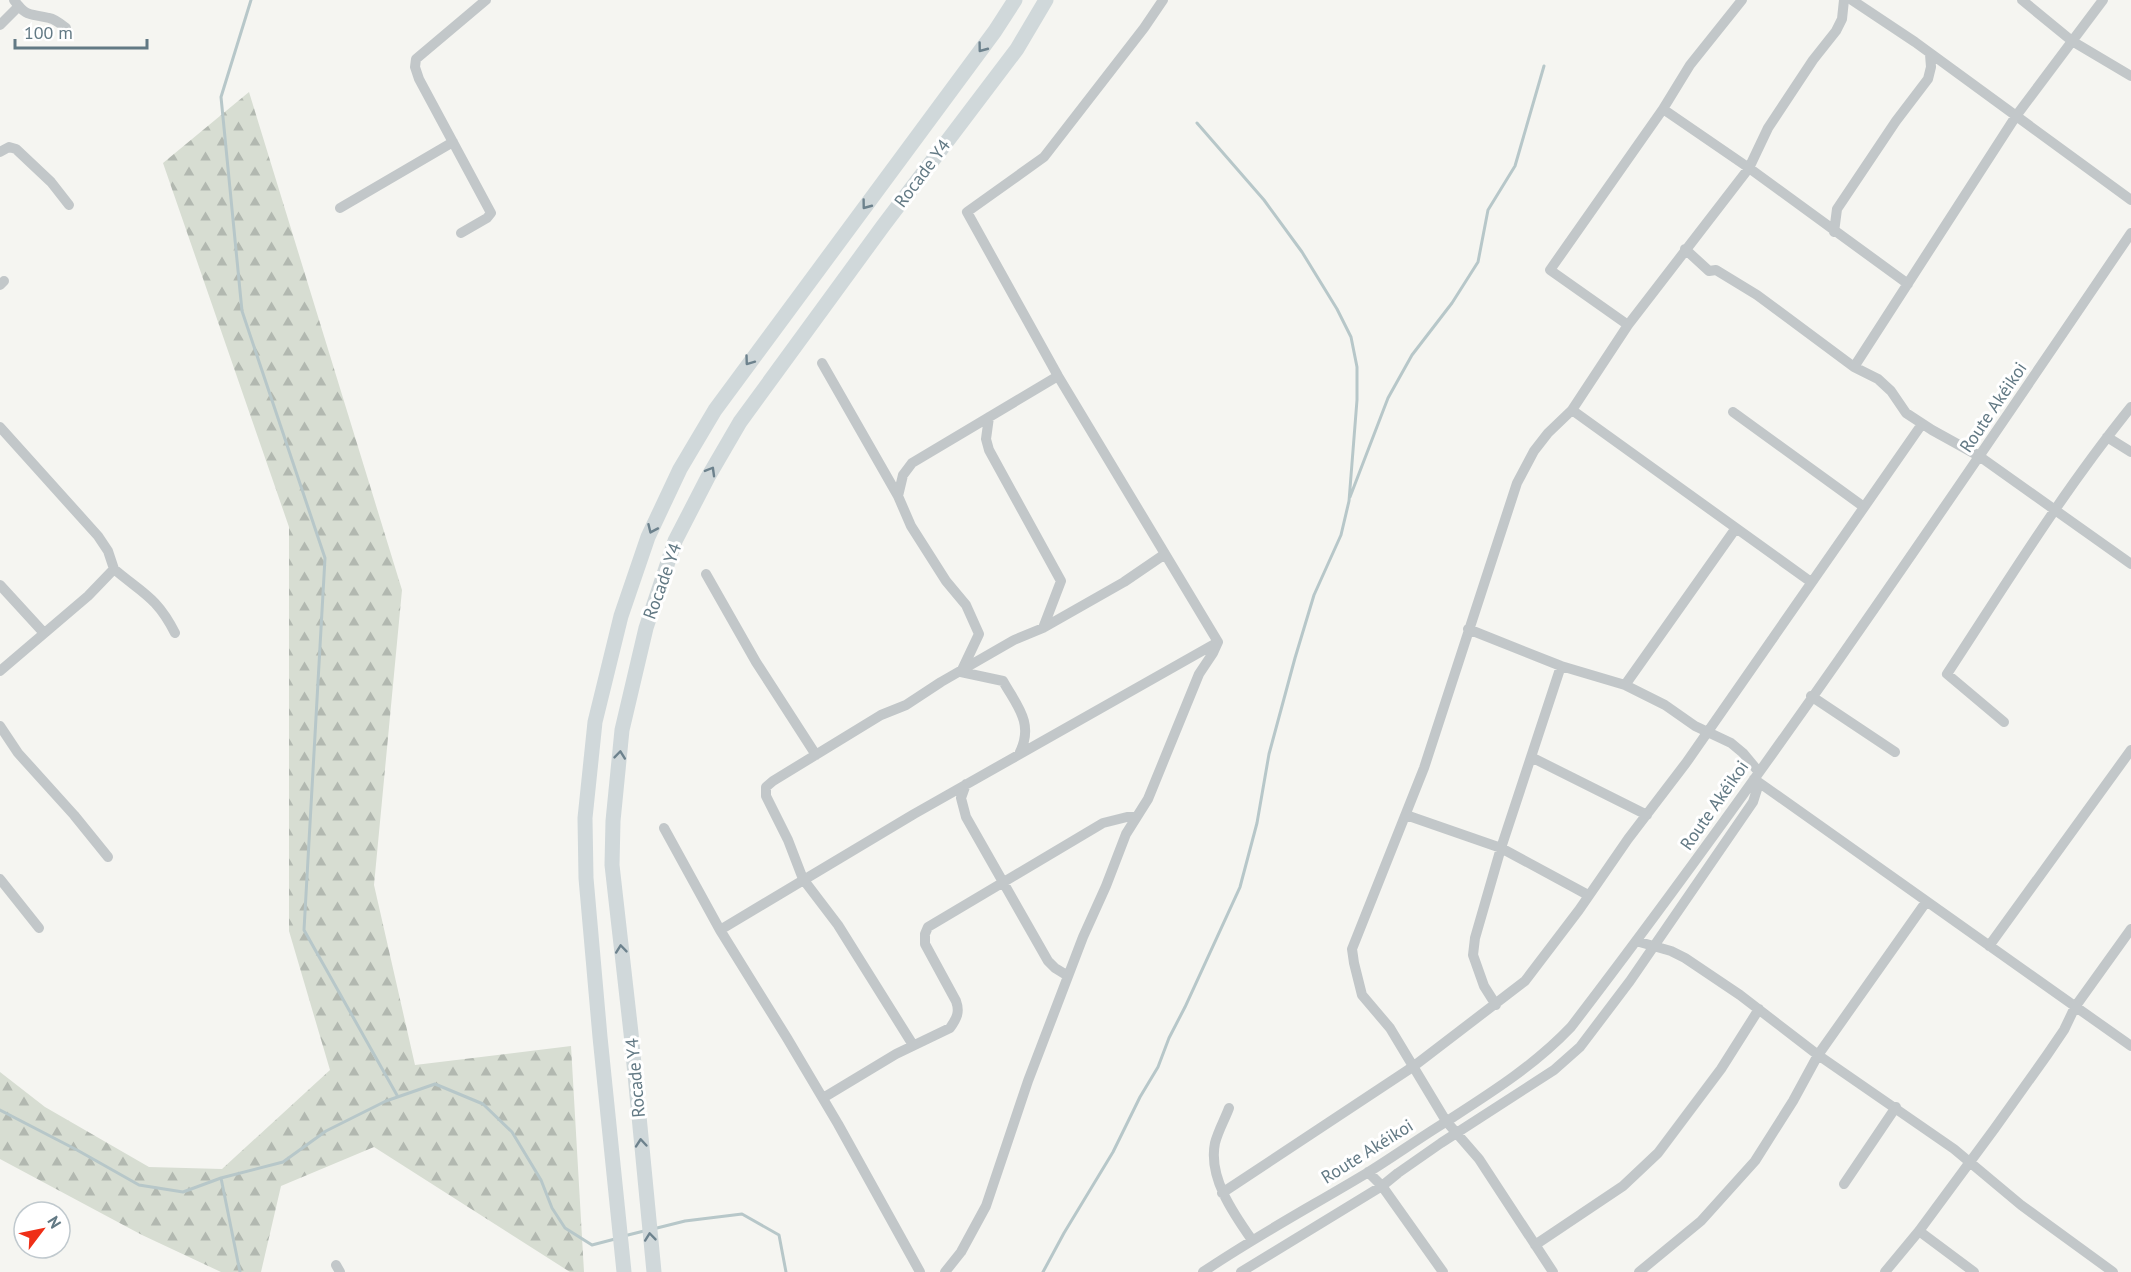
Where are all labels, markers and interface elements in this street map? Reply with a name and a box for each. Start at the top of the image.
scale bar [15,12,147,50]
text: 100 m [24,21,73,44]
one-way arrow [979,42,990,53]
street label: Rocade Y4 [889,134,955,212]
one-way arrow [862,198,873,209]
one-way arrow [745,355,756,366]
street label: Route Akéikoi [1954,357,2032,457]
one-way arrow [704,467,715,478]
one-way arrow [647,523,659,534]
street label: Rocade Y4 [638,540,686,622]
one-way arrow [613,750,626,760]
street label: Route Akéikoi [1675,756,1753,854]
one-way arrow [616,945,628,954]
street label: Rocade Y4 [620,1037,650,1119]
street label: Route Akéikoi [1317,1114,1417,1188]
one-way arrow [635,1139,648,1148]
north arrow [12,1200,72,1260]
text: N [43,1212,66,1232]
one-way arrow [644,1232,656,1241]

